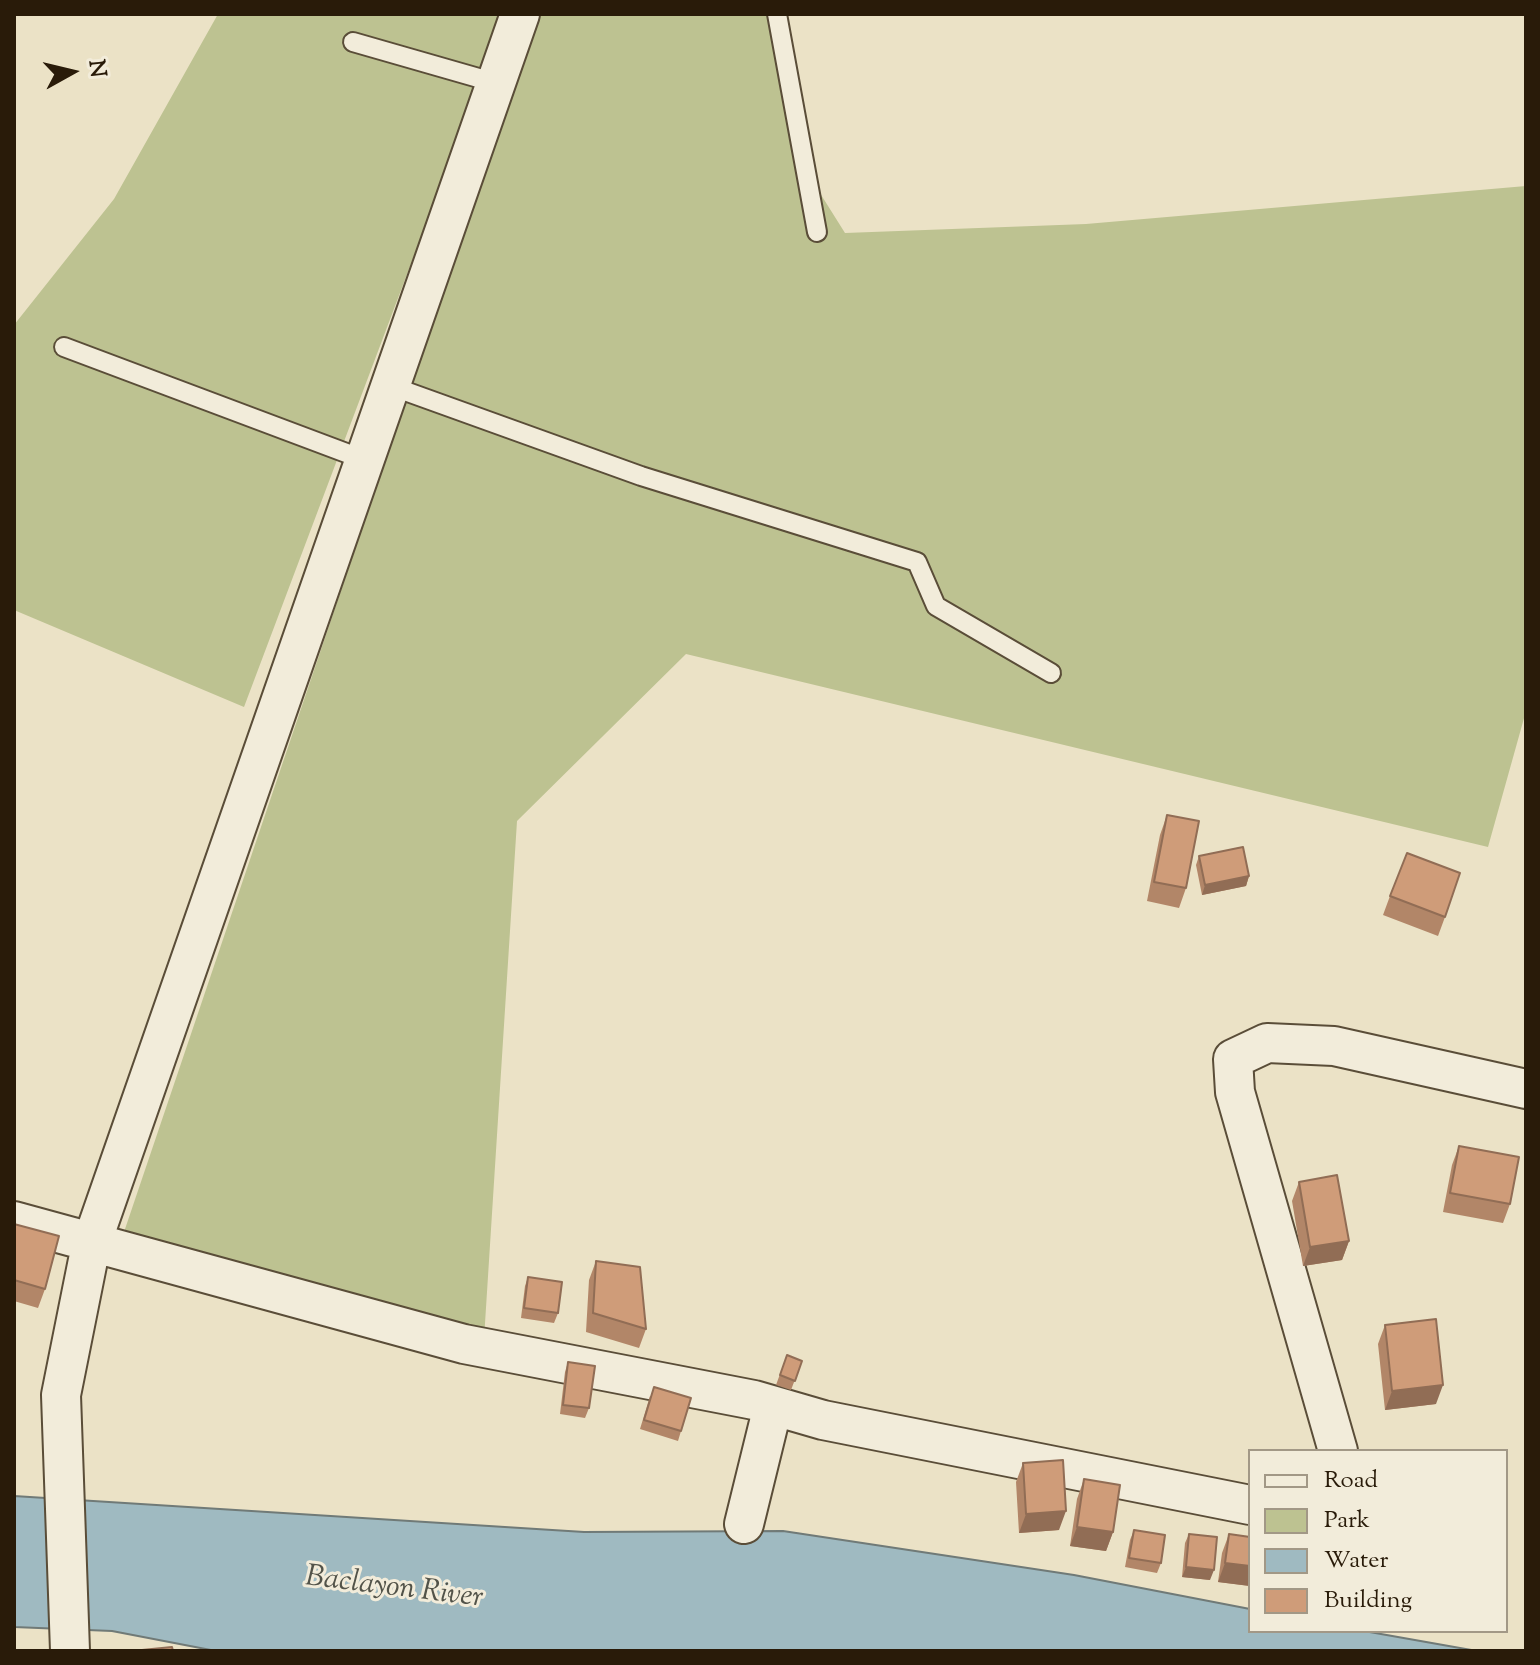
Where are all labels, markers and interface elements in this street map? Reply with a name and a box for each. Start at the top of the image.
north arrow [32,32,112,112]
text: N [79,58,113,80]
legend [1248,1449,1508,1633]
text: Road [1324,1464,1378,1498]
text: Park [1324,1504,1370,1538]
text: Water [1324,1544,1388,1578]
water label: Baclayon River [303,1561,485,1619]
text: Building [1324,1584,1412,1618]

